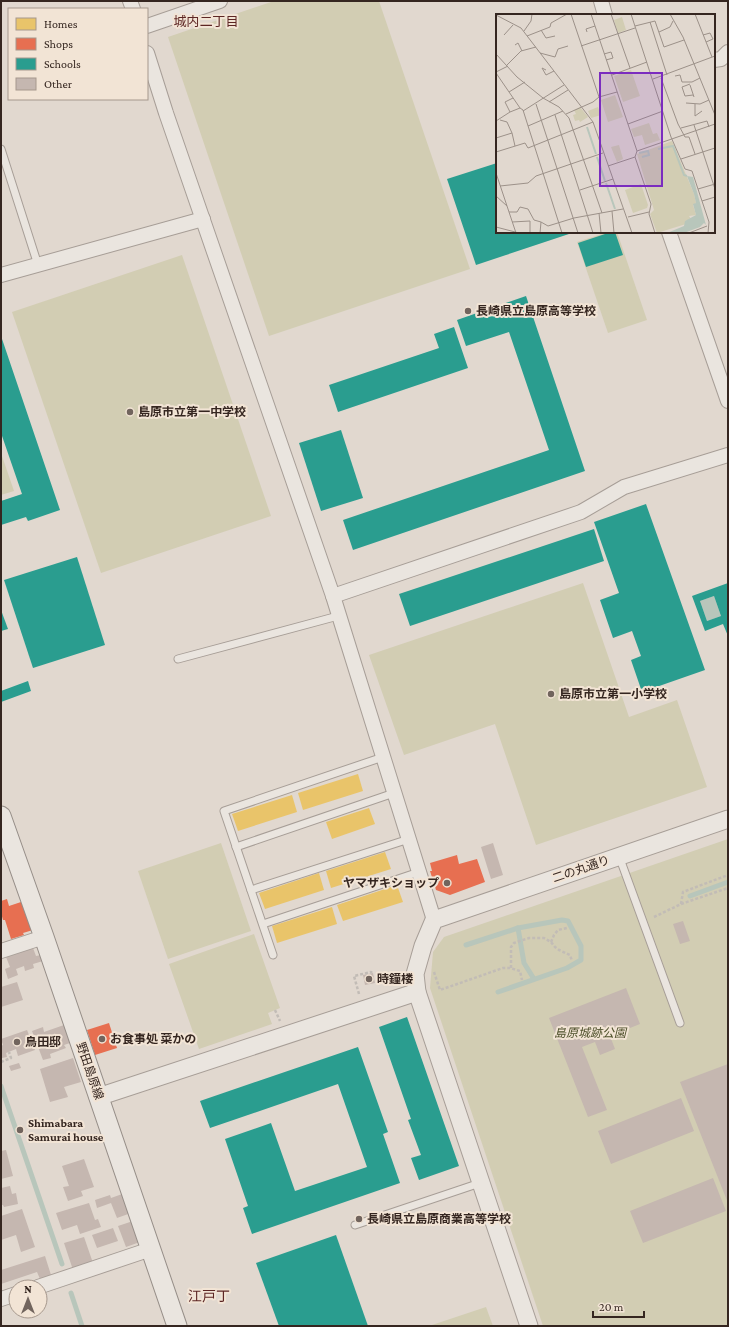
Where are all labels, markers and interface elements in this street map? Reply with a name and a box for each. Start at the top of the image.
legend [8,8,148,100]
district label: 城内二丁目 [173,14,239,29]
inset map [496,14,715,233]
text: Homes [44,17,78,31]
text: Shops [44,37,73,51]
text: Schools [44,57,81,71]
text: Other [44,77,73,91]
place label: 長崎県立島原高等学校 [476,304,596,318]
marker: 長崎県立島原高等学校 [463,306,473,316]
place label: 島原市立第一中学校 [138,405,246,419]
marker: 島原市立第一中学校 [125,407,135,417]
place label: 島原市立第一小学校 [559,687,667,701]
marker: 島原市立第一小学校 [546,689,556,699]
street label: 二の丸通り [550,853,612,885]
place label: ヤマザキショップ [343,876,439,890]
marker: ヤマザキショップ [442,878,452,888]
place label: 時鐘楼 [377,972,413,986]
marker: 時鐘楼 [364,974,374,984]
park label: 島原城跡公園 [554,1026,628,1040]
place label: お食事処 菜かの [110,1032,196,1046]
marker: お食事処 菜かの [97,1034,107,1044]
place label: 鳥田邸 [25,1035,61,1049]
marker: 鳥田邸 [12,1037,22,1047]
street label: 野田島原線 [74,1040,106,1102]
place label: Shimabara Samurai house [28,1116,104,1144]
marker: Shimabara Samurai house [15,1125,25,1135]
place label: 長崎県立島原商業高等学校 [367,1212,511,1226]
marker: 長崎県立島原商業高等学校 [354,1214,364,1224]
north arrow [8,1279,48,1319]
text: N [24,1283,32,1295]
district label: 江戸丁 [188,1288,230,1304]
scale bar [593,1293,644,1319]
text: 20 m [599,1300,624,1314]

